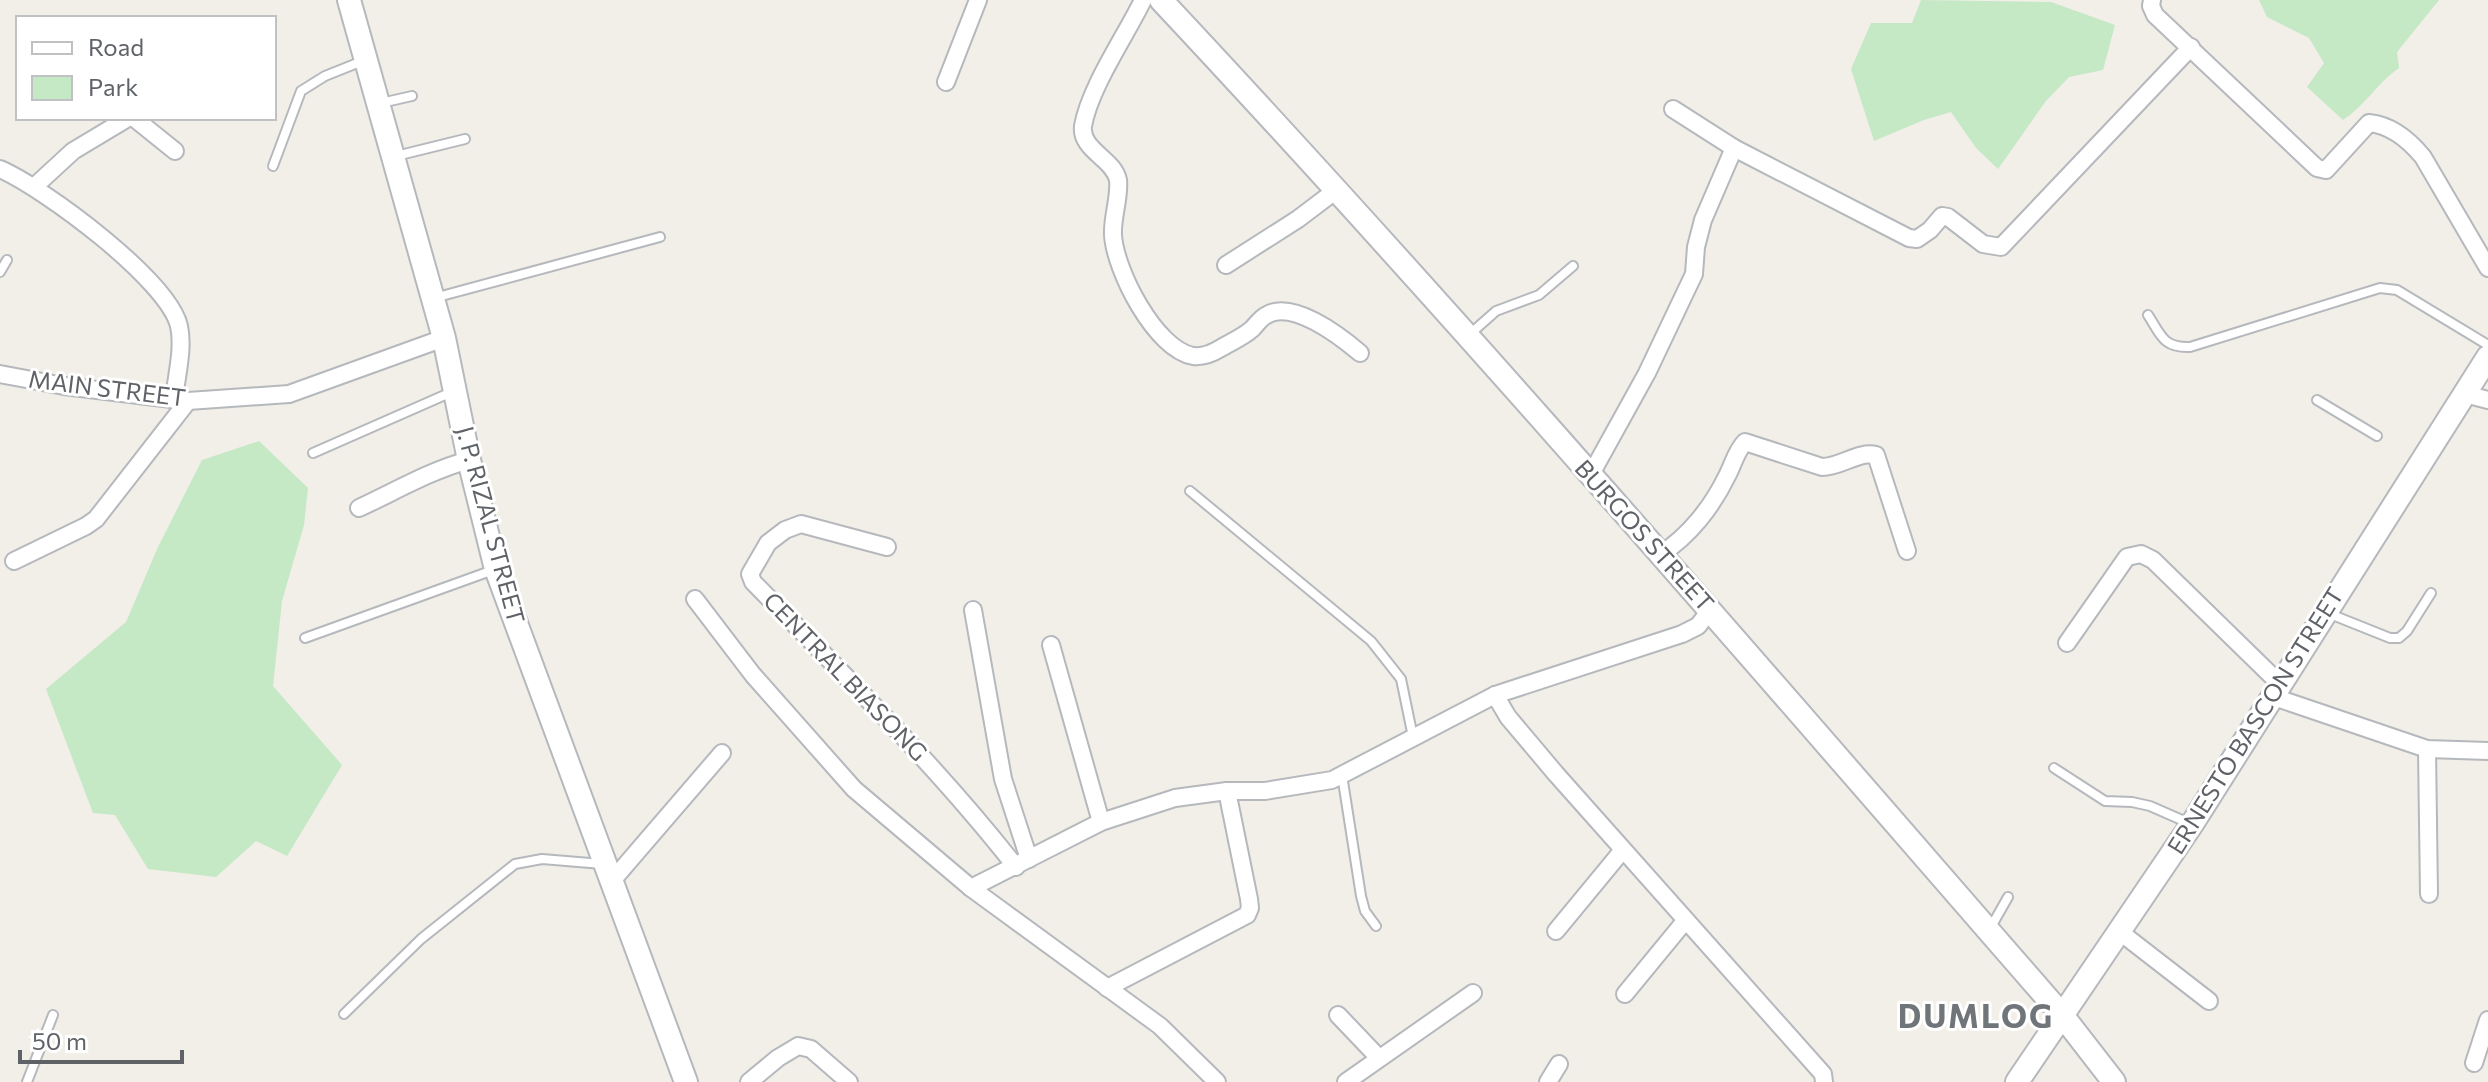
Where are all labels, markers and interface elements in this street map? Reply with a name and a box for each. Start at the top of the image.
legend [16,16,276,120]
text: Road [88,32,144,61]
text: Park [88,72,138,101]
street label: MAIN STREET [27,363,187,412]
street label: J. P. RIZAL STREET [451,423,532,626]
street label: BURGOS STREET [1570,453,1721,617]
street label: ERNESTO BASCON STREET [2161,581,2349,859]
street label: CENTRAL BIASONG [758,586,934,766]
district label: DUMLOG [1898,995,2054,1035]
scale bar [20,1014,182,1064]
text: 50 m [32,1026,87,1055]

